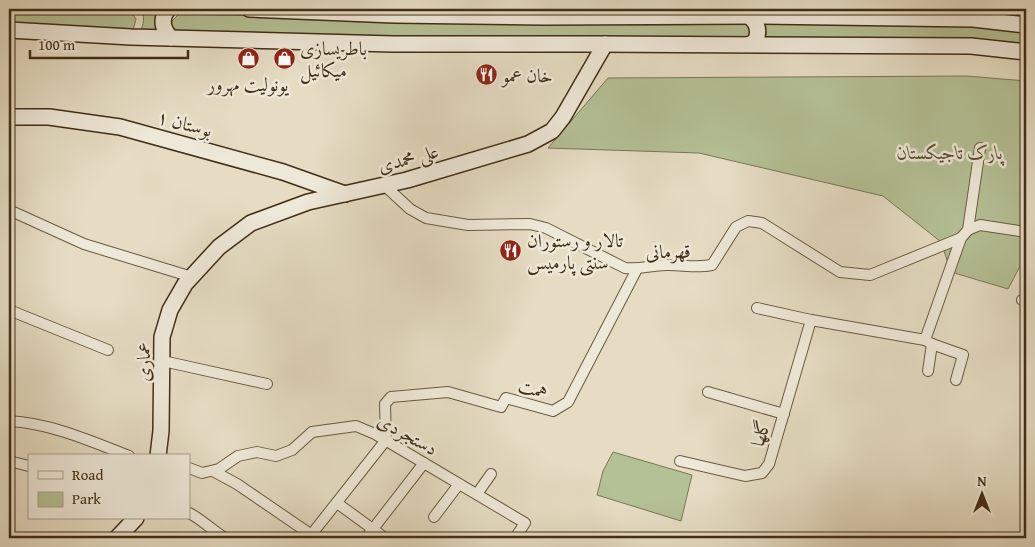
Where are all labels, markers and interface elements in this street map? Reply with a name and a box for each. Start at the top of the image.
scale bar [30,28,188,60]
text: 100 m [38,34,76,55]
place label: باطریسازی میکائیل [300,34,367,84]
shop icon: یونولیت مهرور [236,46,260,70]
shop icon: باطریسازی میکائیل [272,47,296,71]
place label: خان عمو [500,61,553,89]
restaurant icon: خان عمو [474,63,498,87]
place label: یونولیت مهرور [206,70,290,98]
street label: بوستان ۱ [154,102,216,144]
street label: علی محمدی [375,137,442,180]
park label: پارک تاجیکستان [897,138,1005,166]
place label: تالار و رستوران سنتی پارمیس [527,226,623,276]
street label: قهرمانی [645,236,691,266]
restaurant icon: تالار و رستوران سنتی پارمیس [499,239,523,263]
street label: عماری [129,342,157,382]
street label: همت [515,371,551,405]
street label: دستجردی [373,406,443,462]
street label: گلها [743,416,777,450]
legend [28,454,190,520]
text: Road [72,464,103,485]
north arrow [958,470,1008,520]
text: N [977,471,987,491]
text: Park [72,488,101,509]

